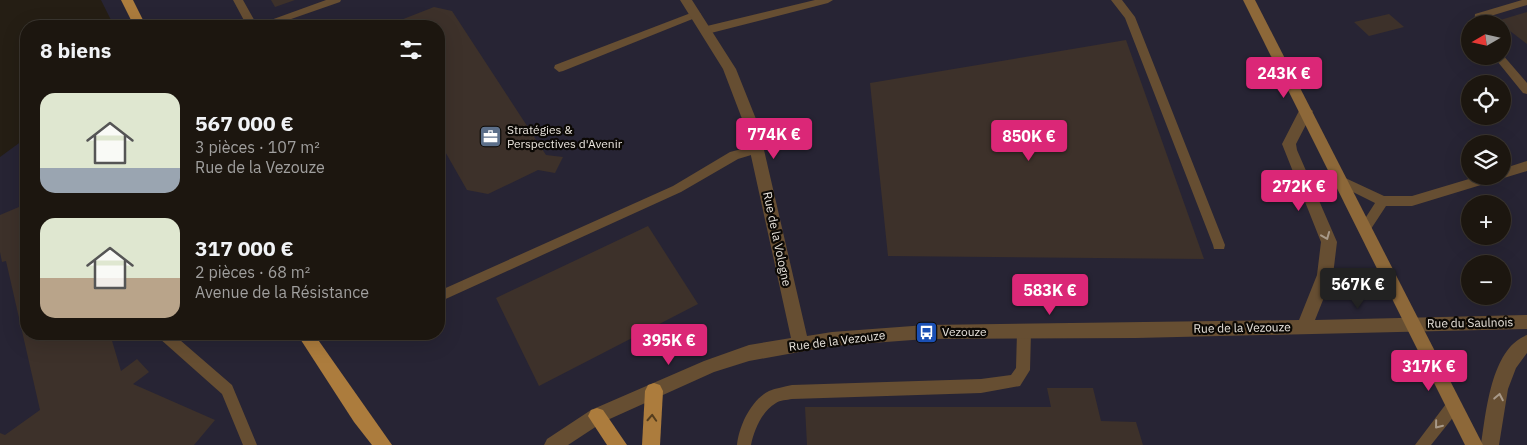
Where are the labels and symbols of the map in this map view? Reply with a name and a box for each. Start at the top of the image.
north arrow [1461,15,1511,65]
pin: 243K € [1243,56,1325,99]
pin: 774K € [733,118,815,160]
pin: 850K € [988,120,1070,162]
place label: Stratégies & Perspectives d'Avenir [507,122,623,151]
office icon: Stratégies & Perspectives d'Avenir [479,125,503,149]
pin: 272K € [1258,170,1340,212]
street label: Rue de la Vologne [760,190,795,288]
one-way arrow [1320,231,1330,240]
pin: 567K € [1317,268,1399,310]
pin: 583K € [1009,274,1091,316]
street label: Rue du Saulnois [1427,314,1513,331]
street label: Rue de la Vezouze [1193,319,1291,336]
bus stop icon: Vezouze [914,320,938,344]
pin: 395K € [628,324,710,366]
place label: Vezouze [942,324,987,339]
street label: Rue de la Vezouze [788,327,887,354]
pin: 317K € [1388,350,1470,392]
one-way arrow [1493,393,1504,401]
one-way arrow [647,414,658,422]
one-way arrow [1435,419,1443,428]

